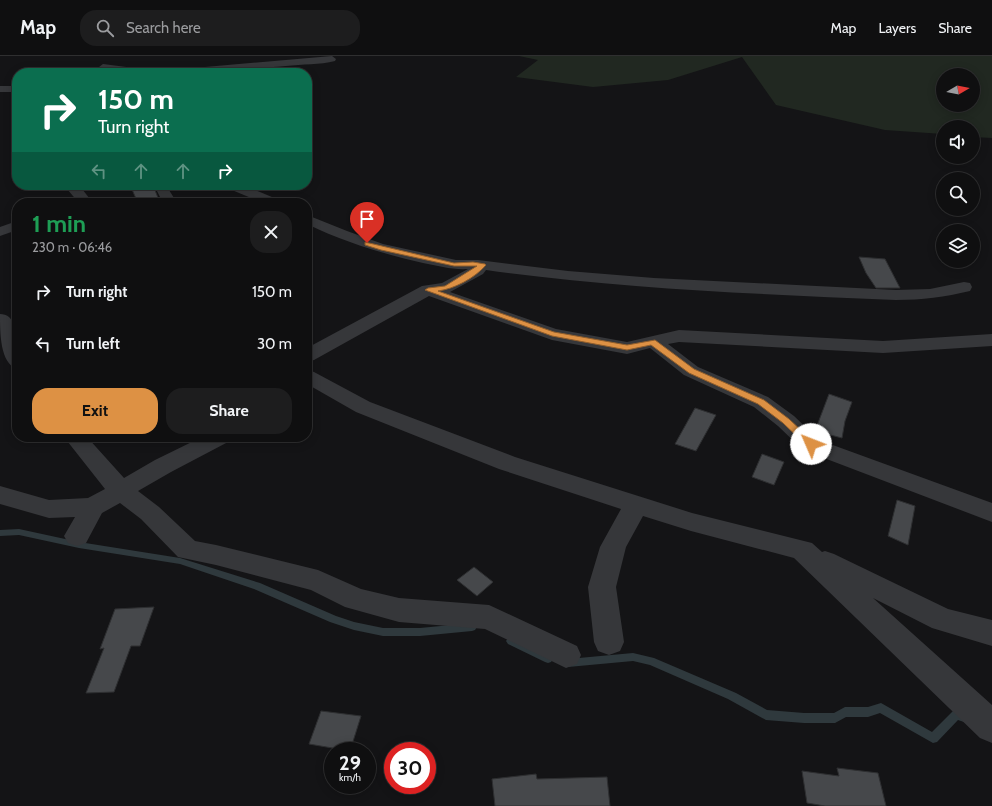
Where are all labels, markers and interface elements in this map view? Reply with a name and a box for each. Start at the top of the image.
search box [80,10,360,46]
text: Map [20,16,56,39]
icon: search [94,17,116,39]
text: Search here [126,19,201,37]
text: Map [831,19,856,37]
text: Layers [878,19,916,37]
text: Share [938,19,972,37]
north arrow [936,68,980,112]
map controls [936,68,980,268]
text: 150 m [98,82,174,116]
icon: right [32,84,84,136]
text: Turn right [98,116,169,138]
button: sound [936,120,980,164]
icon: left [88,160,110,182]
icon: ahead [130,160,152,182]
icon: ahead [172,160,194,182]
icon: right [214,160,236,182]
button: search [936,172,980,216]
pin [350,202,384,243]
icon: arrive [356,208,378,230]
text: 1 min [32,209,86,238]
button: close [250,211,292,253]
button: layers [936,224,980,268]
text: 230 m · 06:46 [32,239,112,255]
icon: right [32,281,54,303]
text: Turn right [66,283,127,301]
text: 150 m [252,283,292,301]
icon: left [32,333,54,355]
text: Turn left [66,335,120,353]
text: 30 m [257,335,292,353]
button: Exit [32,388,158,434]
button: Share [166,388,292,434]
position arrow [790,423,832,465]
speed limit sign: 30 [384,742,436,794]
text: 29 [339,751,361,775]
text: km/h [339,771,361,784]

